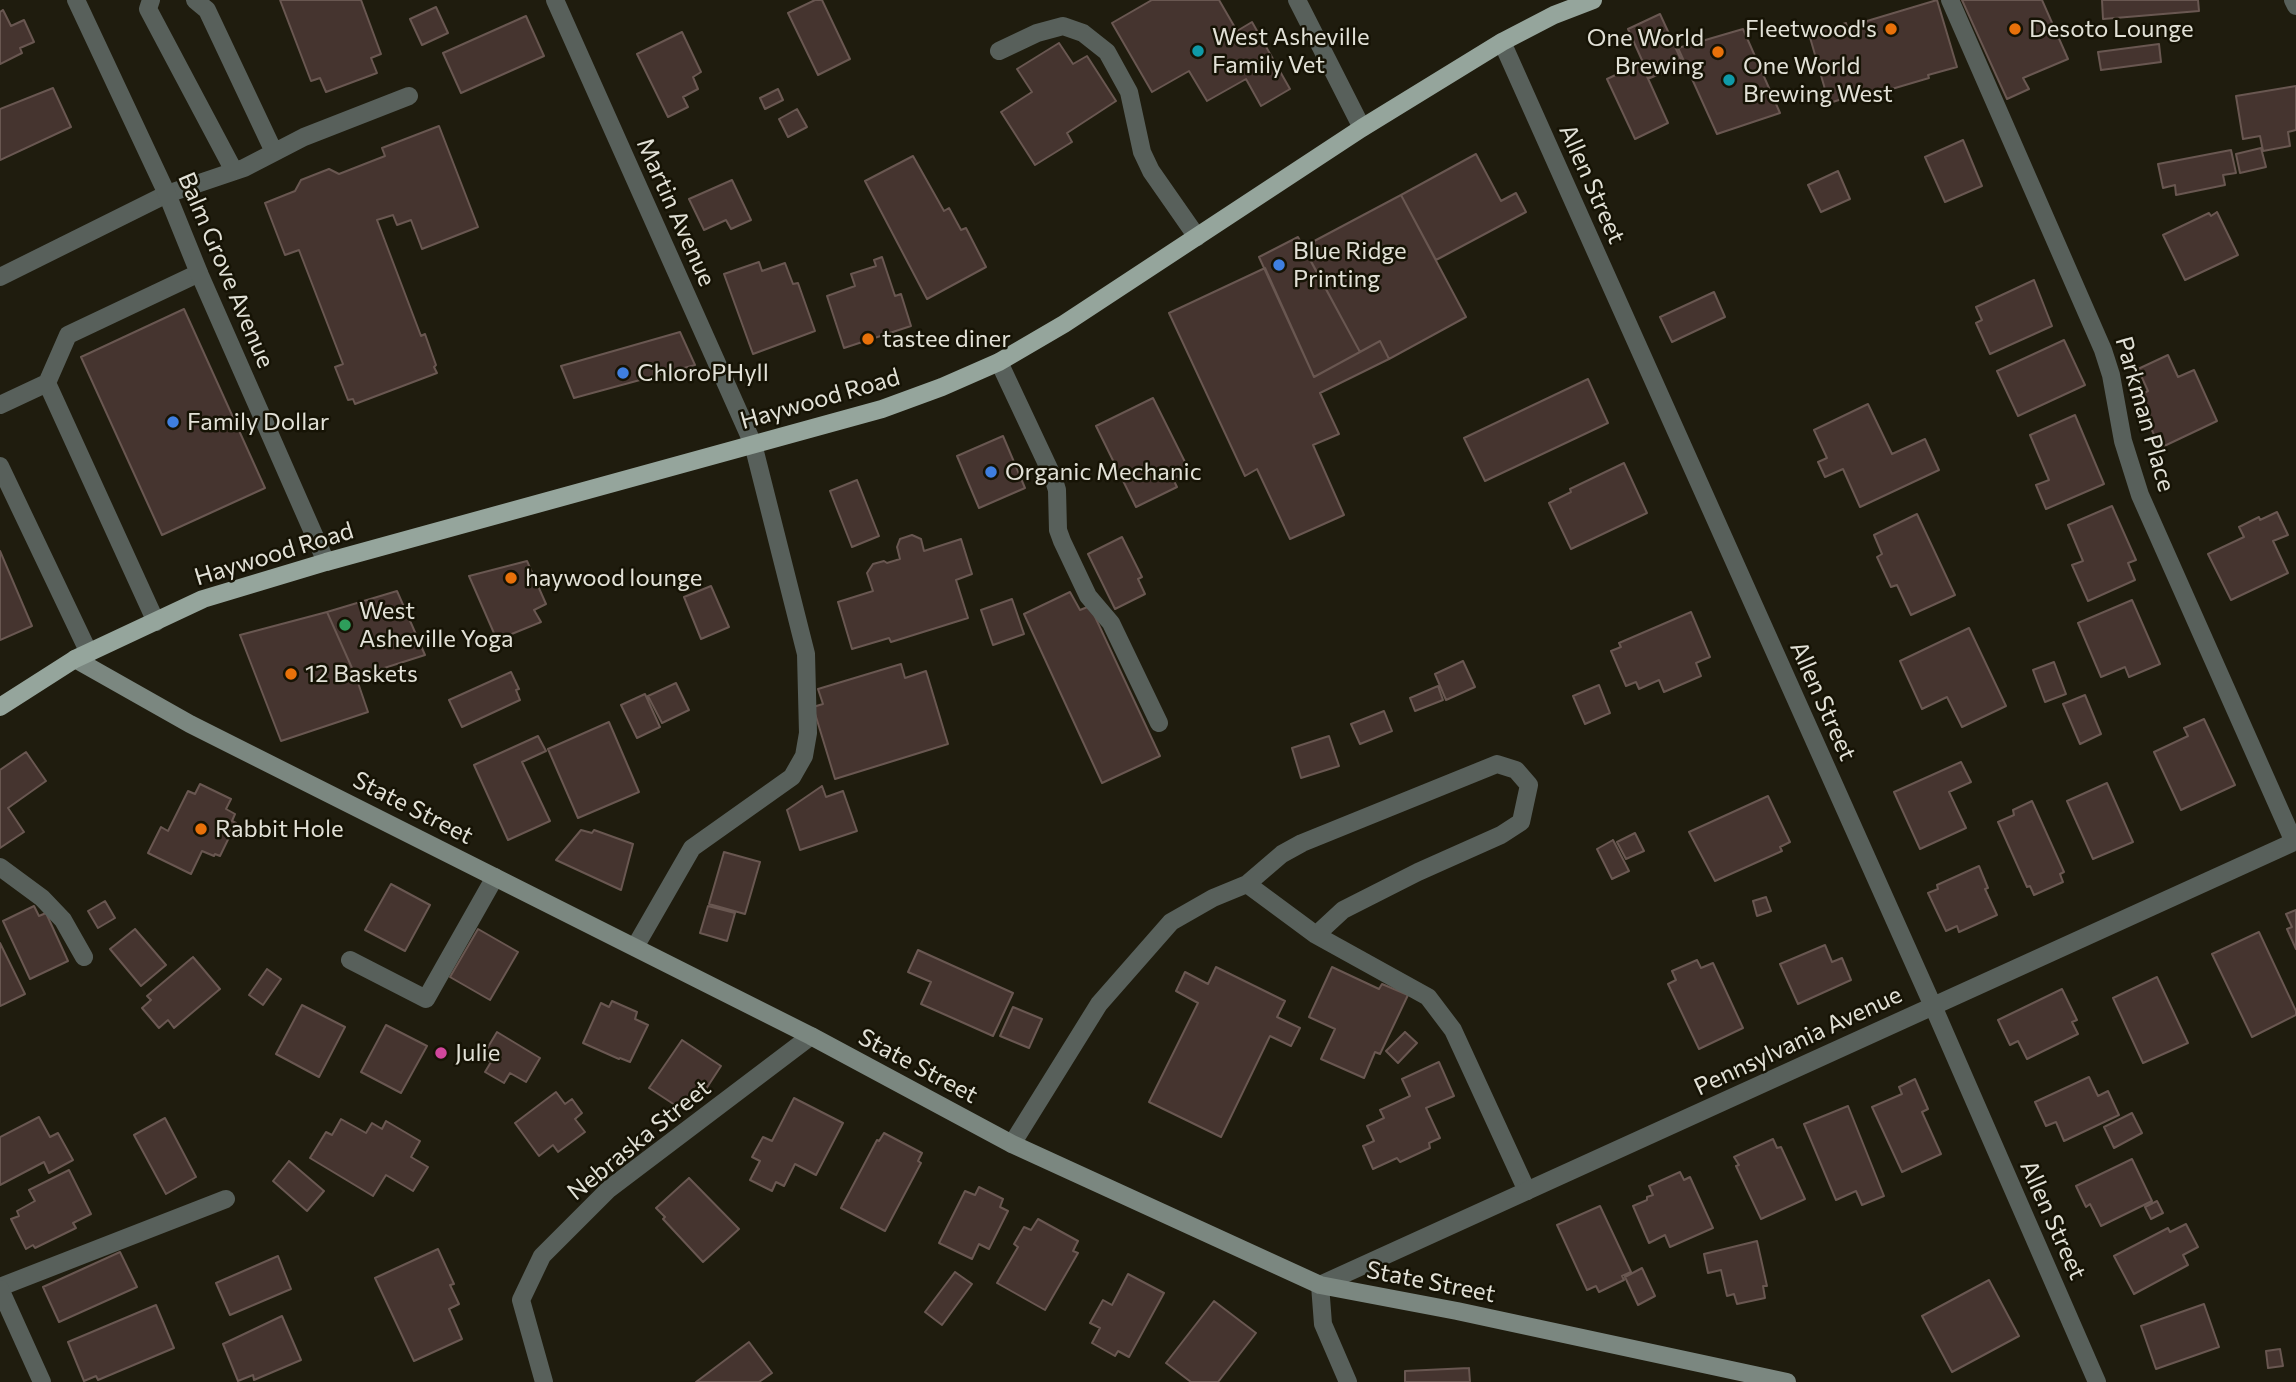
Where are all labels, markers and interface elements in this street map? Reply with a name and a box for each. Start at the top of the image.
place label: Fleetwood's [1745,15,1877,43]
place label: Desoto Lounge [2029,15,2194,43]
marker: Fleetwood's [1883,21,1899,37]
marker: Desoto Lounge [2007,21,2023,37]
place label: West Asheville Family Vet [1212,23,1370,79]
place label: One World Brewing [1587,24,1704,80]
marker: West Asheville Family Vet [1190,43,1206,59]
marker: One World Brewing [1710,44,1726,60]
place label: One World Brewing West [1743,52,1893,108]
marker: One World Brewing West [1721,72,1737,88]
street label: Allen Street [1553,120,1631,248]
street label: Martin Avenue [630,133,722,291]
street label: Balm Grove Avenue [172,168,280,372]
place label: Blue Ridge Printing [1293,237,1407,293]
marker: Blue Ridge Printing [1271,257,1287,273]
place label: tastee diner [882,325,1011,353]
marker: tastee diner [860,331,876,347]
street label: Parkman Place [2109,333,2181,495]
place label: ChloroPHyll [637,359,769,387]
street label: Haywood Road [737,362,903,436]
marker: ChloroPHyll [615,365,631,381]
place label: Family Dollar [187,408,329,436]
marker: Family Dollar [165,414,181,430]
place label: Organic Mechanic [1005,458,1201,486]
marker: Organic Mechanic [983,464,999,480]
street label: Haywood Road [191,516,357,592]
place label: haywood lounge [525,564,702,592]
marker: haywood lounge [503,570,519,586]
place label: West Asheville Yoga [359,597,514,653]
marker: West Asheville Yoga [337,617,353,633]
street label: Allen Street [1784,637,1862,765]
place label: 12 Baskets [305,660,418,688]
marker: 12 Baskets [283,666,299,682]
street label: State Street [348,765,478,851]
place label: Rabbit Hole [215,815,344,843]
marker: Rabbit Hole [193,821,209,837]
street label: Pennsylvania Avenue [1690,980,1906,1102]
street label: State Street [853,1023,983,1109]
place label: Julie [455,1039,500,1067]
marker: Julie [433,1045,449,1061]
street label: Nebraska Street [562,1074,716,1206]
street label: Allen Street [2014,1156,2092,1284]
street label: State Street [1364,1255,1498,1309]

